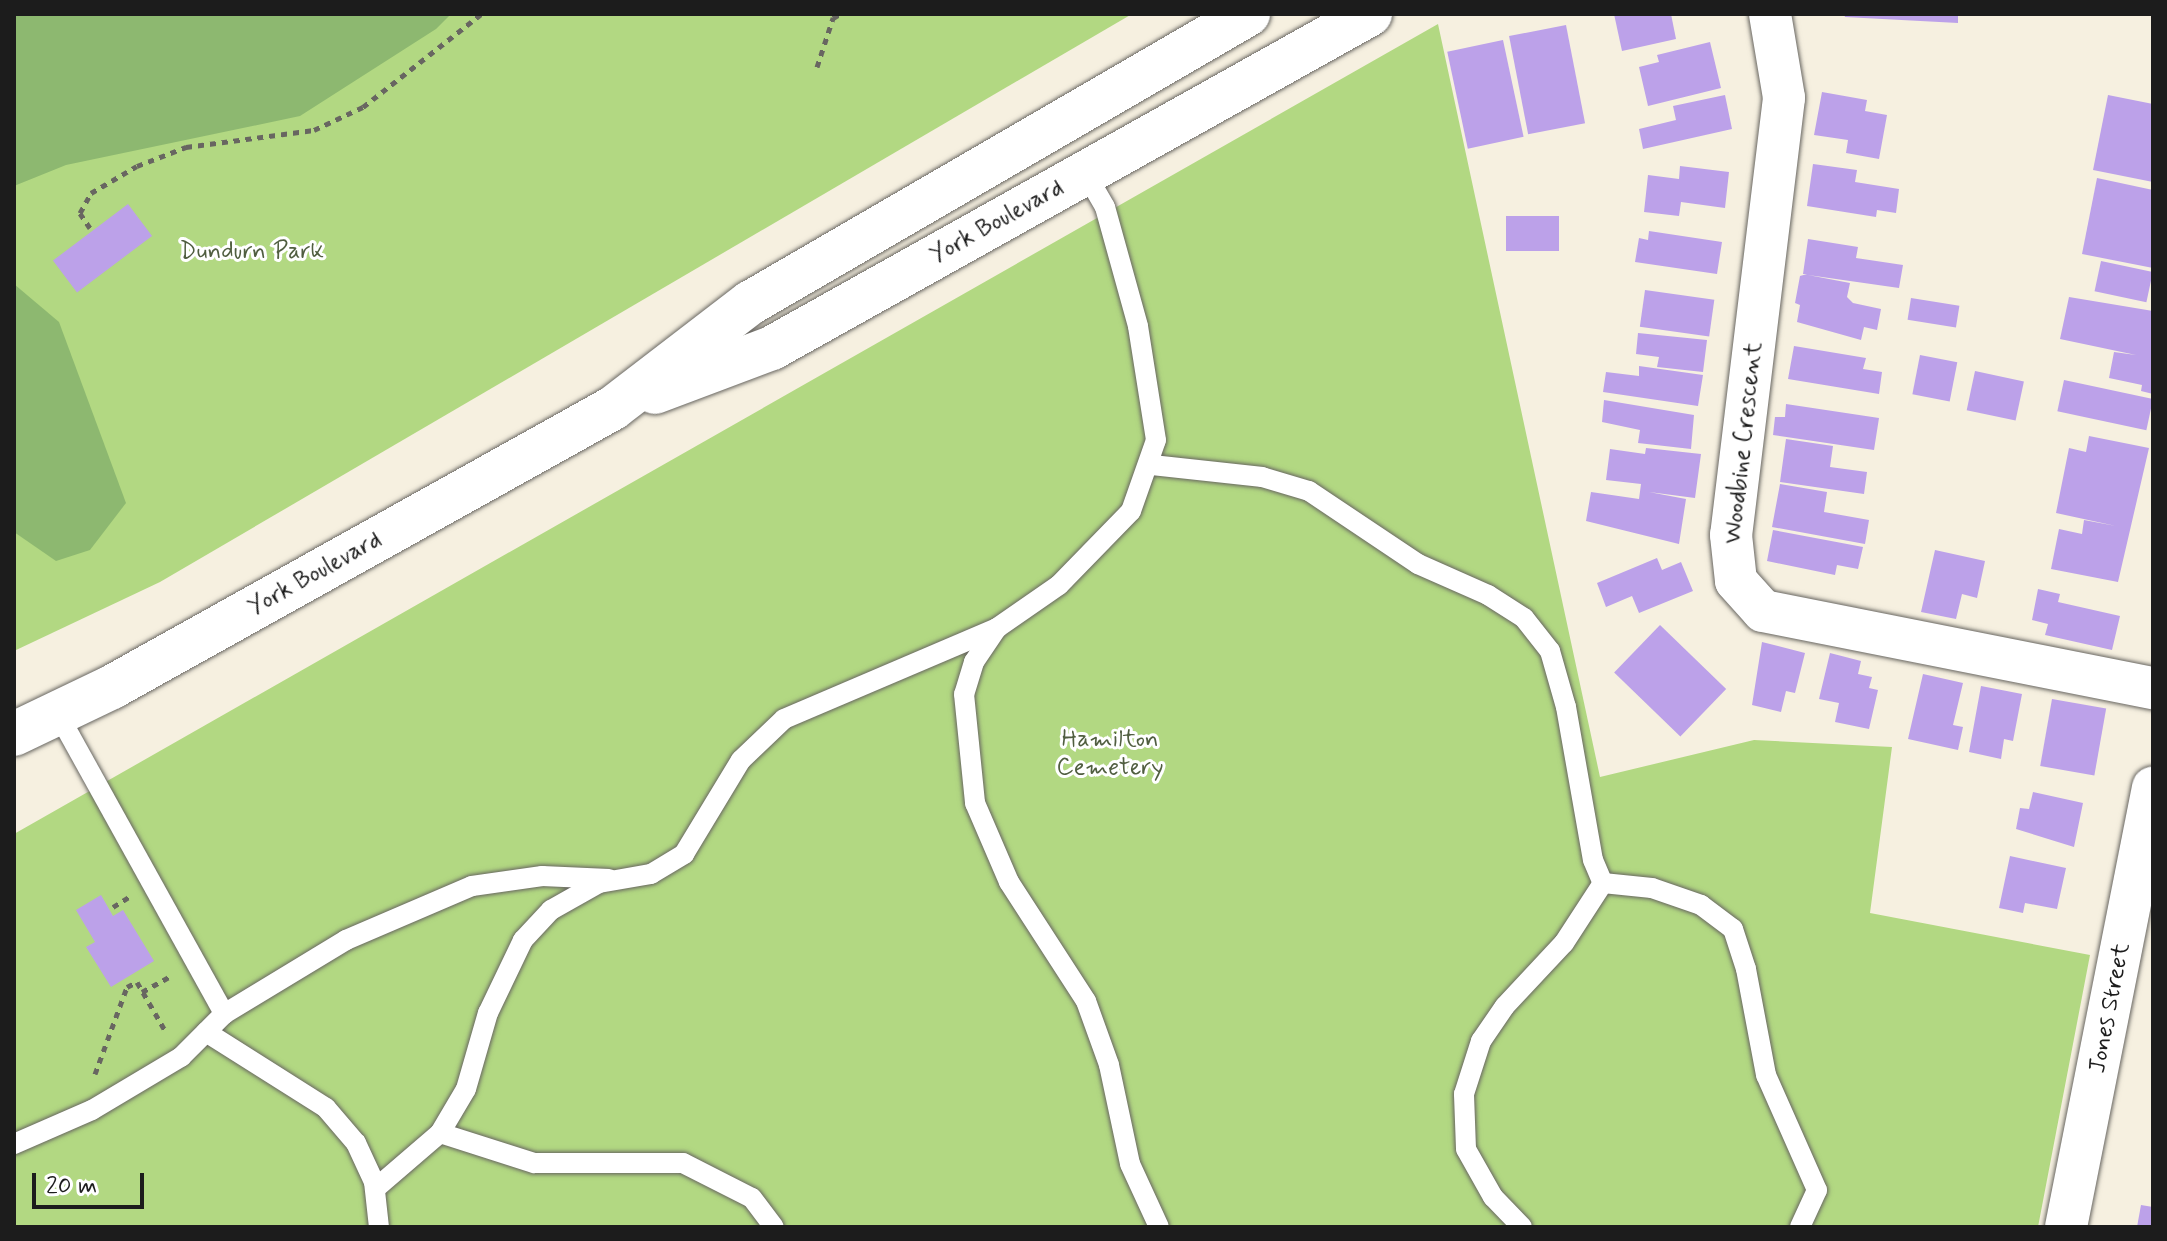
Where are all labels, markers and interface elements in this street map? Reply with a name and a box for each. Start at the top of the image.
street label: York Boulevard [925,174,1069,270]
park label: Dundurn Park [182,238,322,266]
street label: Woodbine Crescent [1720,345,1768,541]
street label: York Boulevard [243,526,387,622]
park label: Hamilton Cemetery [1056,726,1164,782]
street label: Jones Street [2083,940,2137,1076]
scale bar [36,1157,148,1207]
text: 20 m [46,1171,97,1202]

